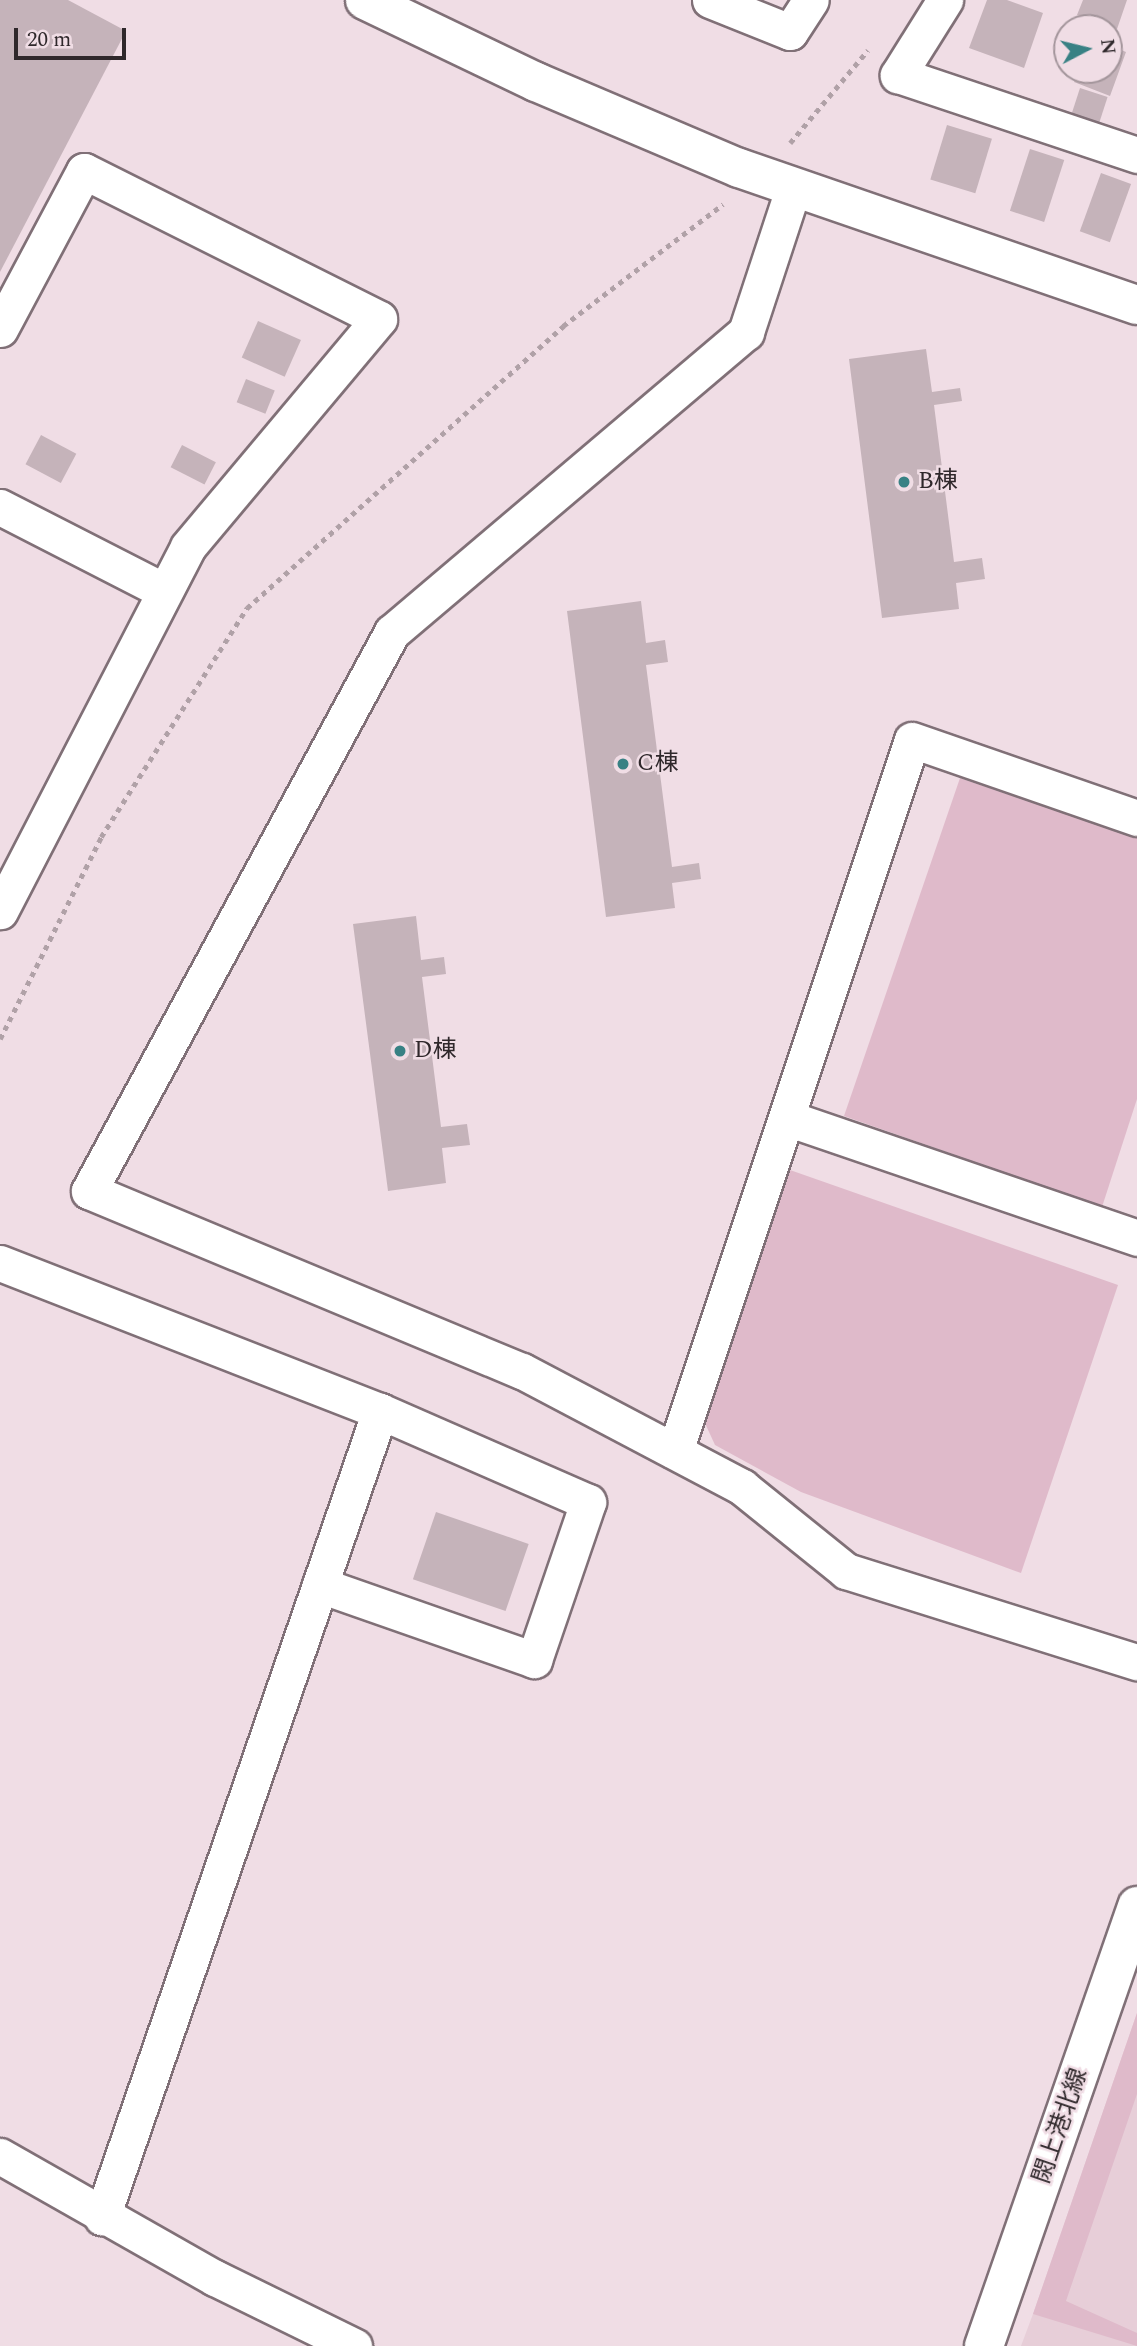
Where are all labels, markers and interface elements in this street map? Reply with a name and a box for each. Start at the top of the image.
scale bar [18,14,130,58]
north arrow [1053,14,1123,84]
text: 20 m [27,24,71,56]
text: N [1092,37,1123,56]
place label: B棟 [918,468,958,496]
marker: B棟 [896,474,912,490]
place label: C棟 [637,750,678,778]
marker: C棟 [615,756,631,772]
place label: D棟 [414,1037,457,1065]
marker: D棟 [392,1043,408,1059]
street label: 閖上港北線 [1028,2065,1094,2187]

